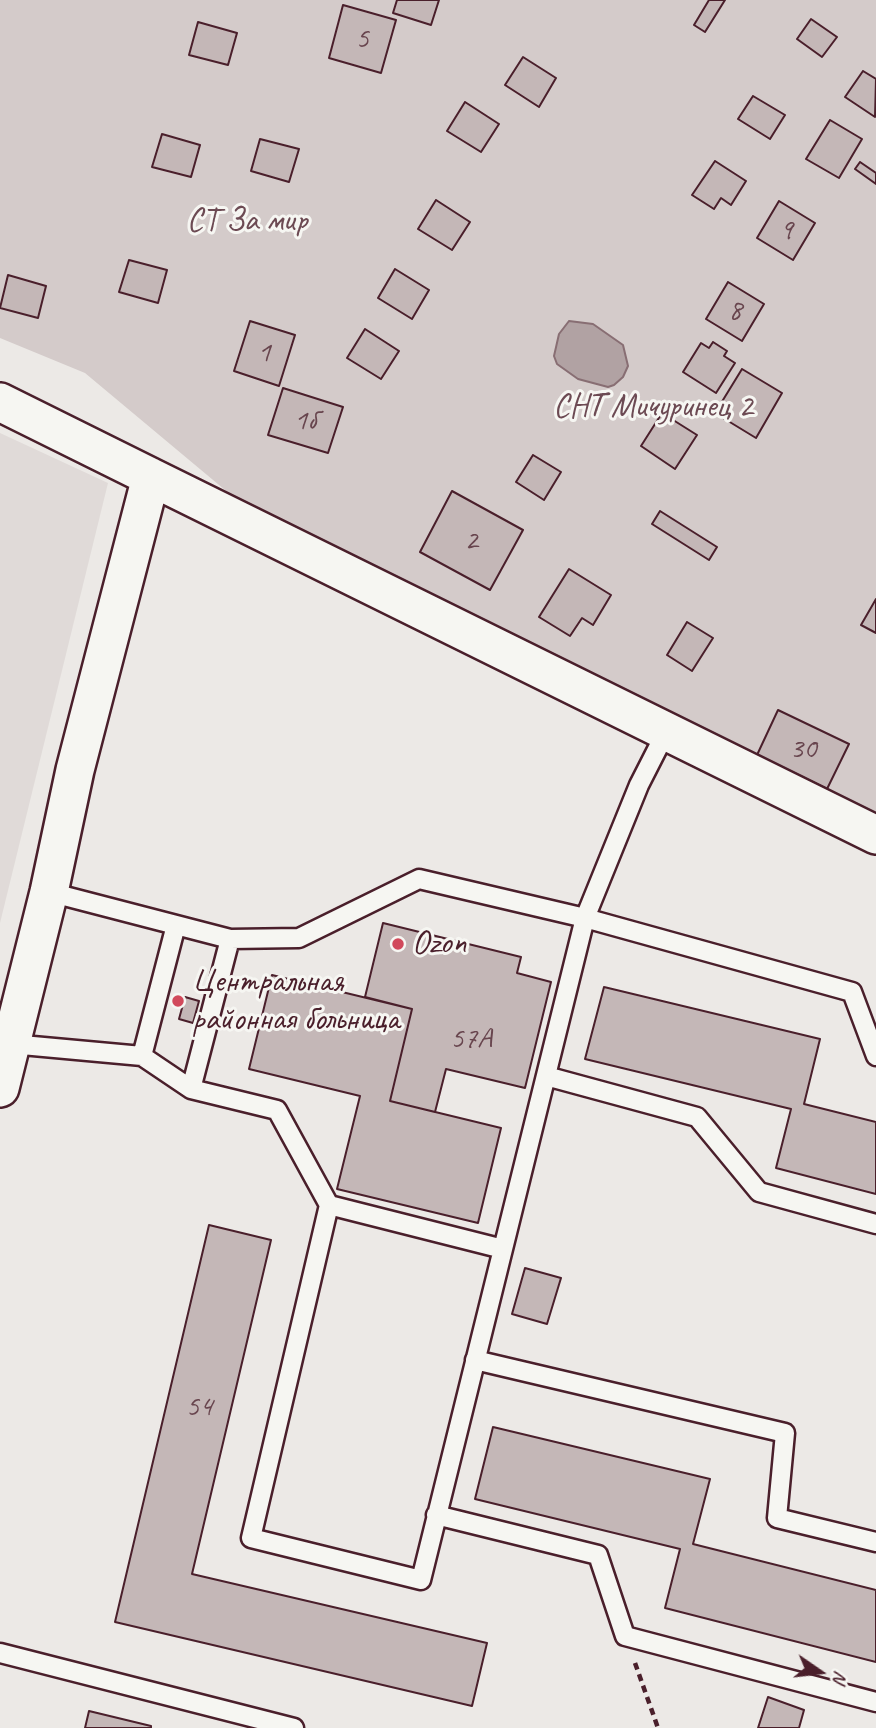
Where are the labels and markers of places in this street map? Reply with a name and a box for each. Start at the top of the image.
place label: Ozon [412,924,466,964]
marker: Ozon [390,936,406,952]
place label: Центральная районная больница [192,962,399,1040]
marker: Центральная районная больница [170,993,186,1009]

